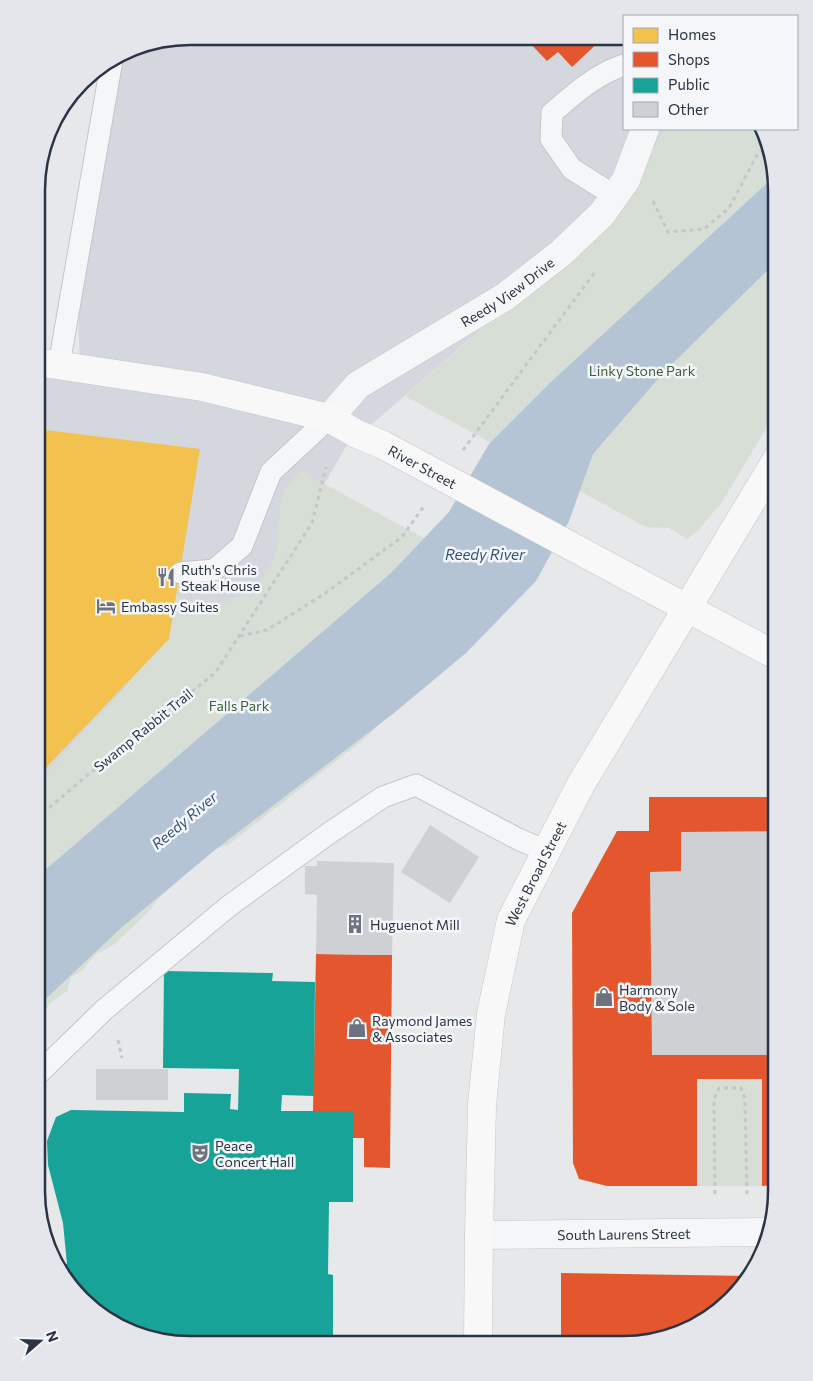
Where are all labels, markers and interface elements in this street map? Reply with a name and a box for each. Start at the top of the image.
legend [623,15,798,130]
text: Homes [668,25,716,43]
text: Shops [668,50,710,68]
text: Public [668,75,710,93]
text: Other [668,100,709,118]
street label: Reedy View Drive [457,253,557,330]
park label: Linky Stone Park [589,362,696,379]
street label: River Street [385,441,460,492]
water label: Reedy River [445,545,526,563]
place label: Ruth's Chris Steak House [181,561,260,594]
restaurant icon: Ruth's Chris Steak House [155,566,177,588]
hotel icon: Embassy Suites [95,595,117,617]
place label: Embassy Suites [121,598,219,615]
street label: Swamp Rabbit Trail [90,685,196,775]
park label: Falls Park [209,697,270,714]
water label: Reedy River [148,787,221,853]
street label: West Broad Street [501,818,569,929]
building icon: Huguenot Mill [344,913,366,935]
place label: Huguenot Mill [370,916,460,933]
place label: Harmony Body & Sole [619,981,695,1014]
shop icon: Harmony Body & Sole [593,986,615,1008]
place label: Raymond James & Associates [372,1012,472,1045]
shop icon: Raymond James & Associates [346,1017,368,1039]
place label: Peace Concert Hall [215,1137,294,1170]
theatre icon: Peace Concert Hall [189,1142,211,1164]
street label: South Laurens Street [557,1224,691,1243]
north arrow [15,1316,65,1366]
text: N [43,1329,62,1344]

